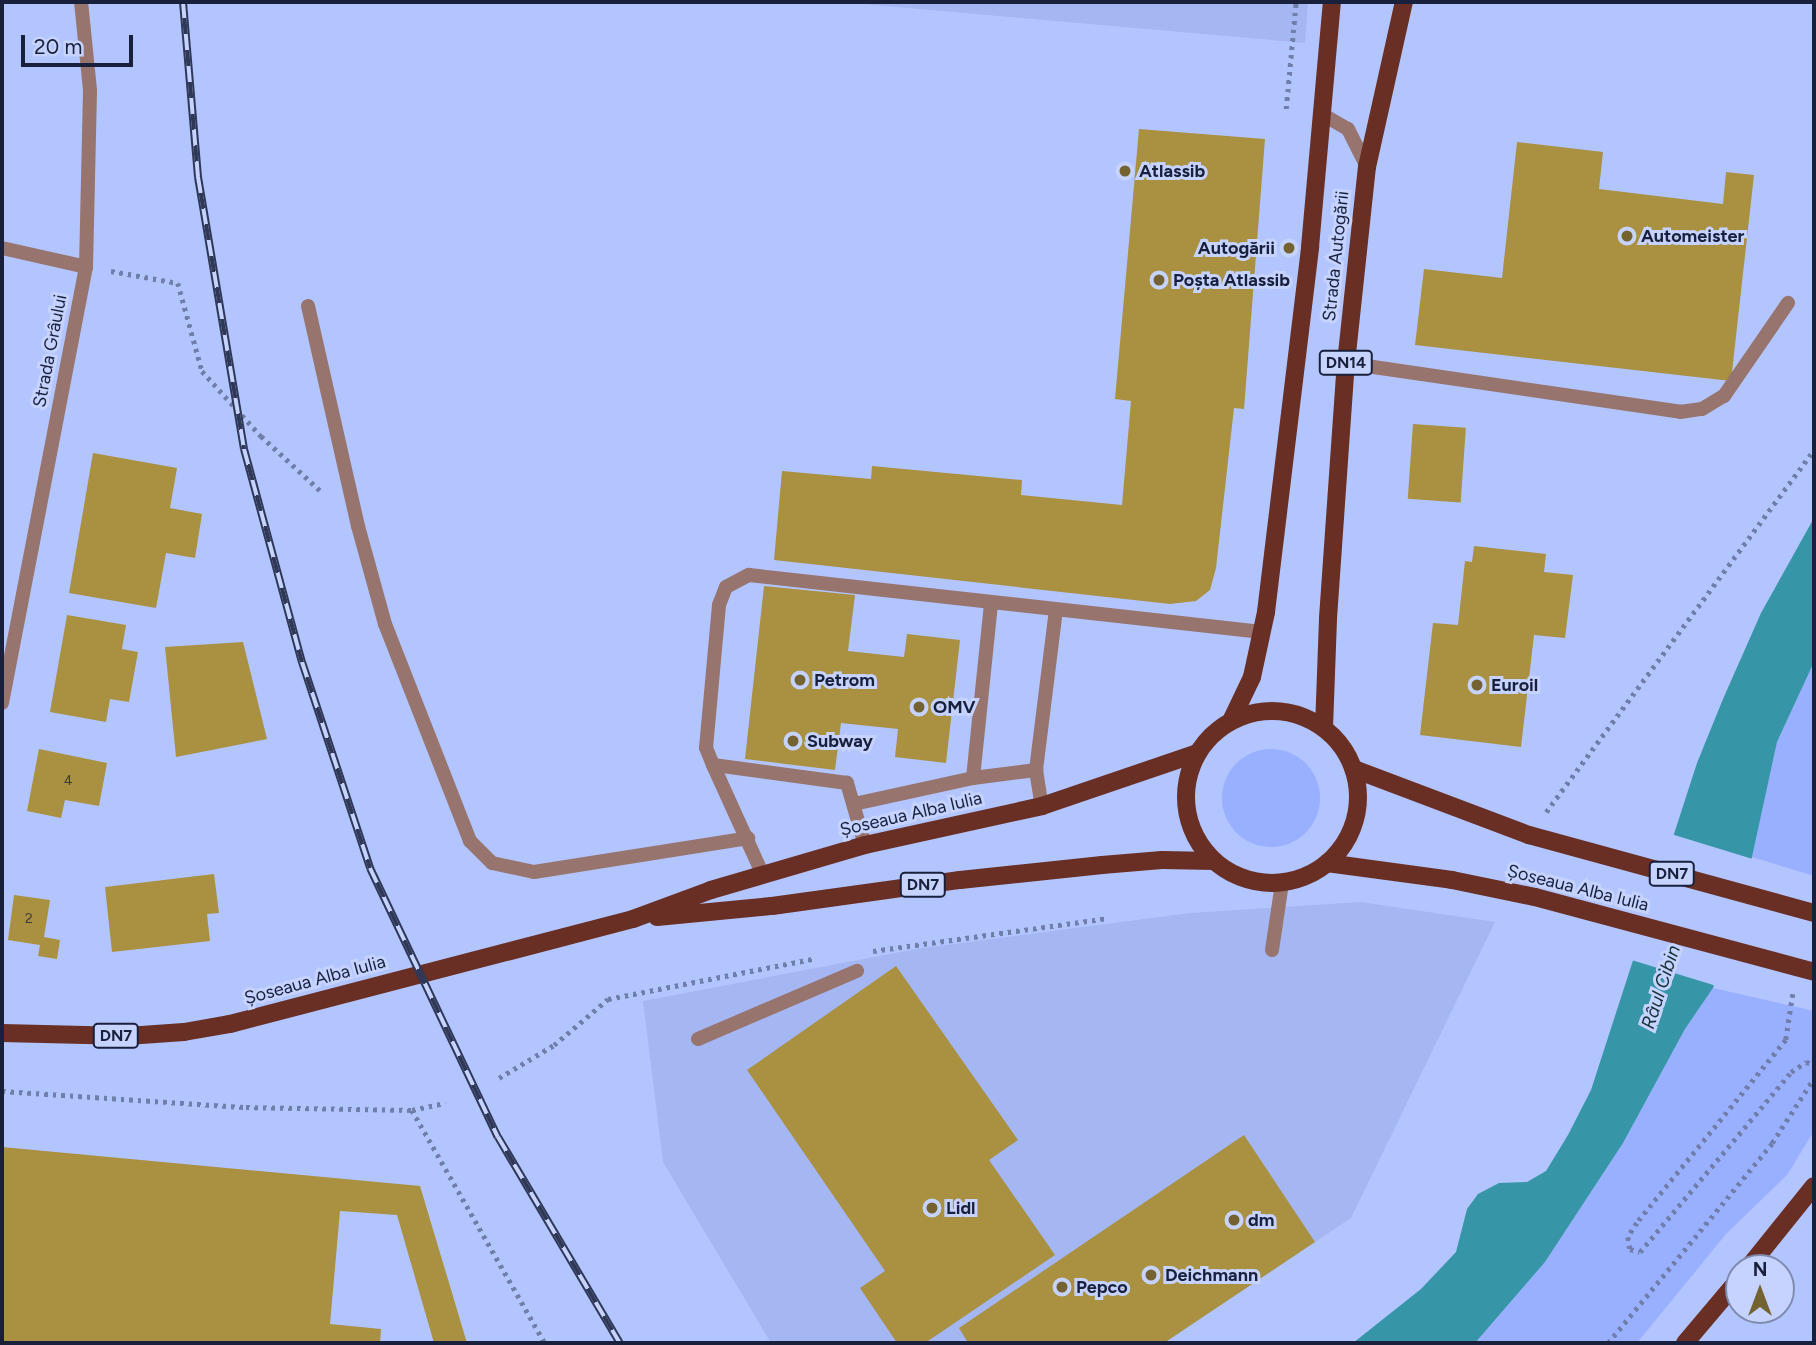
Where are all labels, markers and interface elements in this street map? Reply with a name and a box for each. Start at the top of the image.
scale bar [24,21,136,65]
text: 20 m [34,34,82,59]
place label: Atlassib [1139,160,1205,182]
marker: Atlassib [1117,163,1133,179]
street label: Strada Autogării [1318,190,1354,322]
place label: Automeister [1641,225,1744,247]
marker: Automeister [1619,228,1635,244]
place label: Autogării [1198,237,1275,259]
marker: Autogării [1281,240,1297,256]
place label: Poșta Atlassib [1173,269,1290,291]
marker: Poșta Atlassib [1151,272,1167,288]
street label: Strada Grâului [28,293,72,409]
road number: DN14 [1318,350,1374,376]
place label: Petrom [814,669,875,691]
marker: Petrom [792,672,808,688]
place label: Euroil [1491,674,1538,696]
marker: Euroil [1469,677,1485,693]
place label: OMV [933,696,976,718]
marker: OMV [911,699,927,715]
place label: Subway [807,730,873,752]
marker: Subway [785,733,801,749]
house number: 4 [64,773,72,789]
street label: Șoseaua Alba Iulia [838,787,984,841]
street label: Șoseaua Alba Iulia [1505,860,1651,916]
road number: DN7 [1648,862,1696,887]
road number: DN7 [898,872,948,898]
house number: 2 [25,911,33,927]
water label: Râul Cibin [1637,942,1685,1032]
street label: Șoseaua Alba Iulia [242,951,388,1009]
road number: DN7 [92,1024,140,1048]
place label: Lidl [946,1197,976,1219]
marker: Lidl [924,1200,940,1216]
place label: dm [1248,1209,1274,1231]
marker: dm [1226,1212,1242,1228]
north arrow [1725,1254,1795,1324]
text: N [1753,1258,1767,1281]
place label: Deichmann [1165,1264,1258,1286]
marker: Deichmann [1143,1267,1159,1283]
place label: Pepco [1076,1276,1128,1298]
marker: Pepco [1054,1279,1070,1295]

